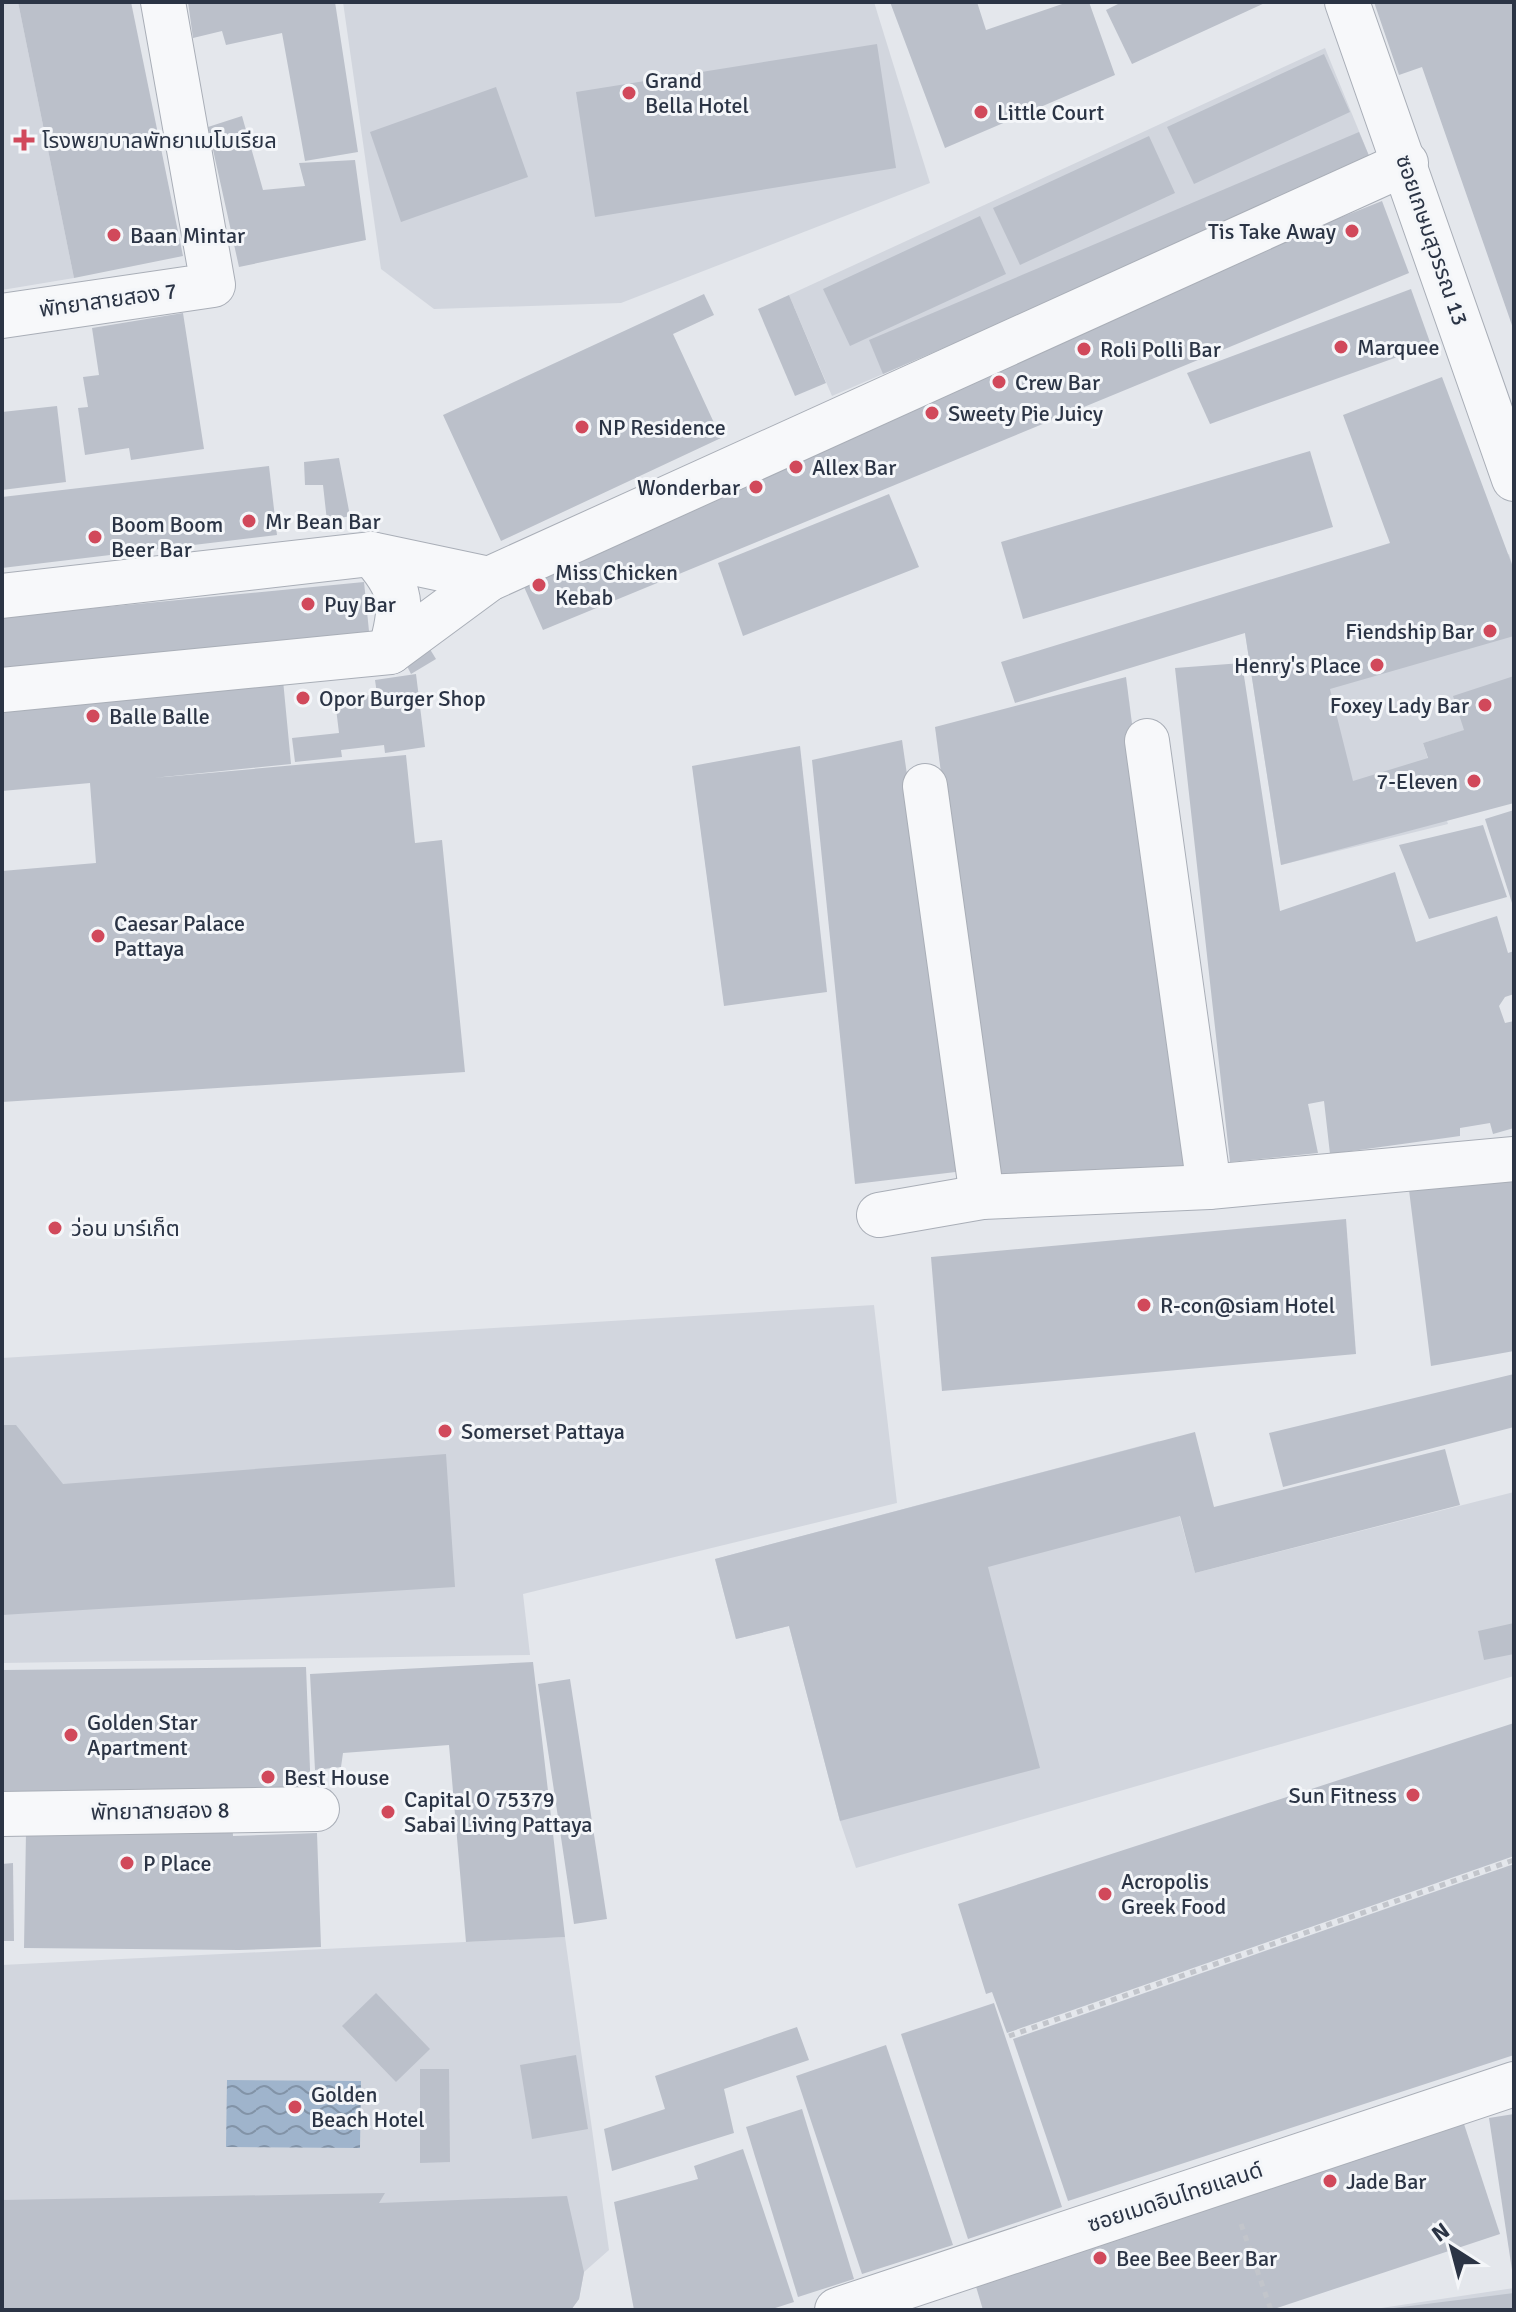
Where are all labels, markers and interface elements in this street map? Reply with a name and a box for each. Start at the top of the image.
place label: Grand Bella Hotel [645,67,749,119]
marker: Grand Bella Hotel [620,84,638,102]
place label: Little Court [997,99,1105,126]
marker: Little Court [972,103,990,121]
place label: โรงพยาบาลพัทยาเมโมเรียล [42,127,277,154]
marker: โรงพยาบาลพัทยาเมโมเรียล [13,129,35,151]
street label: ซอยเกษมสุวรรณ 13 [1390,151,1474,329]
place label: Tis Take Away [1208,218,1337,245]
place label: Baan Mintar [130,222,245,249]
marker: Tis Take Away [1343,222,1361,240]
marker: Baan Mintar [105,226,123,244]
street label: พัทยาสายสอง 7 [37,277,179,323]
place label: Marquee [1357,334,1439,361]
place label: Roli Polli Bar [1100,336,1221,363]
marker: Marquee [1332,338,1350,356]
marker: Roli Polli Bar [1075,340,1093,358]
place label: Crew Bar [1015,369,1100,396]
marker: Crew Bar [990,373,1008,391]
place label: Sweety Pie Juicy [948,400,1104,427]
marker: Sweety Pie Juicy [923,404,941,422]
place label: NP Residence [598,414,726,441]
marker: NP Residence [573,418,591,436]
place label: Allex Bar [812,454,896,481]
marker: Allex Bar [787,458,805,476]
place label: Wonderbar [637,474,740,501]
marker: Wonderbar [747,478,765,496]
place label: Mr Bean Bar [265,508,381,535]
place label: Boom Boom Beer Bar [111,511,223,563]
marker: Mr Bean Bar [240,512,258,530]
marker: Boom Boom Beer Bar [86,528,104,546]
place label: Miss Chicken Kebab [555,559,678,611]
marker: Miss Chicken Kebab [530,576,548,594]
place label: Puy Bar [324,591,396,618]
marker: Puy Bar [299,595,317,613]
place label: Fiendship Bar [1345,618,1474,645]
marker: Fiendship Bar [1481,622,1499,640]
place label: Henry's Place [1234,652,1361,679]
marker: Henry's Place [1368,656,1386,674]
place label: Opor Burger Shop [319,685,486,712]
marker: Opor Burger Shop [294,689,312,707]
place label: Foxey Lady Bar [1330,692,1469,719]
marker: Foxey Lady Bar [1476,696,1494,714]
place label: Balle Balle [109,703,210,730]
marker: Balle Balle [84,707,102,725]
place label: 7-Eleven [1376,768,1458,795]
marker: 7-Eleven [1465,772,1483,790]
place label: Caesar Palace Pattaya [114,910,245,962]
marker: Caesar Palace Pattaya [89,927,107,945]
place label: ว่อน มาร์เก็ต [71,1215,180,1242]
marker: ว่อน มาร์เก็ต [46,1219,64,1237]
place label: R-con@siam Hotel [1160,1292,1335,1319]
marker: R-con@siam Hotel [1135,1296,1153,1314]
place label: Somerset Pattaya [461,1418,625,1445]
marker: Somerset Pattaya [436,1422,454,1440]
place label: Golden Star Apartment [87,1709,198,1761]
marker: Golden Star Apartment [62,1726,80,1744]
place label: Best House [284,1764,389,1791]
marker: Best House [259,1768,277,1786]
place label: Sun Fitness [1289,1782,1397,1809]
place label: Capital O 75379 Sabai Living Pattaya [404,1786,592,1838]
marker: Sun Fitness [1404,1786,1422,1804]
street label: พัทยาสายสอง 8 [90,1796,230,1826]
marker: Capital O 75379 Sabai Living Pattaya [379,1803,397,1821]
place label: P Place [143,1850,212,1877]
marker: P Place [118,1854,136,1872]
place label: Acropolis Greek Food [1121,1868,1226,1920]
marker: Acropolis Greek Food [1096,1885,1114,1903]
place label: Golden Beach Hotel [311,2081,425,2133]
marker: Golden Beach Hotel [286,2098,304,2116]
street label: ซอยเมดอินไทยแลนด์ [1084,2156,1266,2238]
place label: Jade Bar [1346,2168,1426,2195]
marker: Jade Bar [1321,2172,1339,2190]
north arrow [1412,2208,1492,2288]
text: N [1426,2217,1455,2248]
place label: Bee Bee Beer Bar [1116,2245,1277,2272]
marker: Bee Bee Beer Bar [1091,2249,1109,2267]

